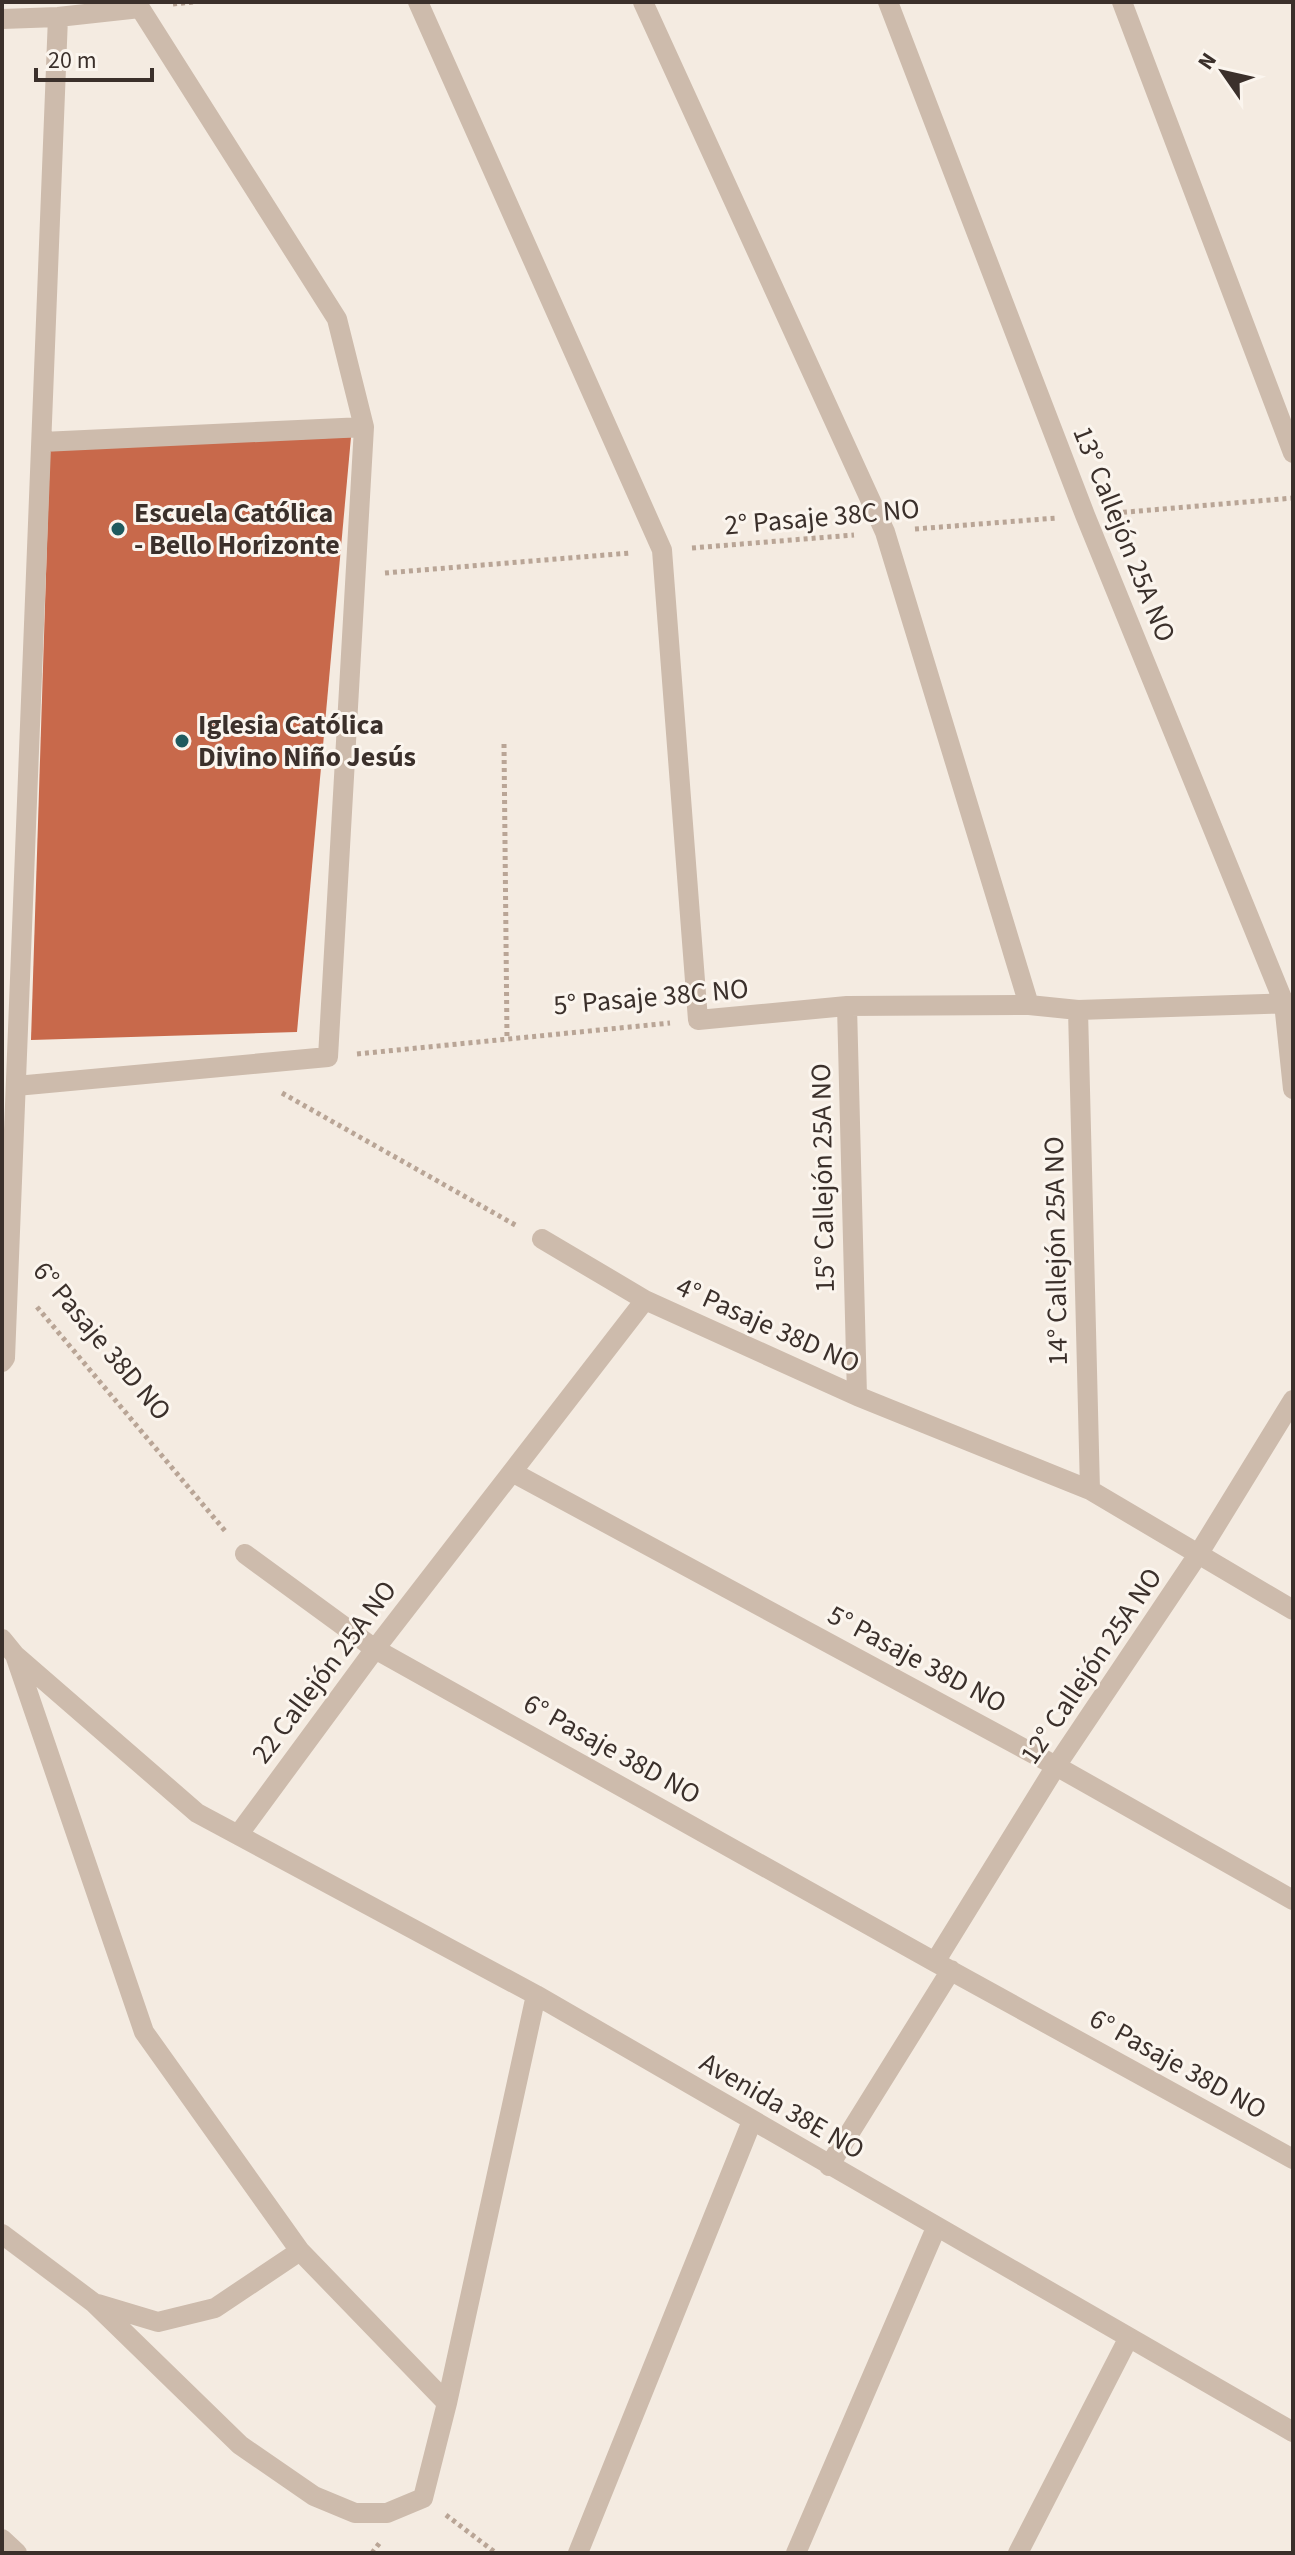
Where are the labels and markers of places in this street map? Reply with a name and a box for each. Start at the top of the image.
place label: Escuela Católica - Bello Horizonte [134,493,340,565]
marker: Escuela Católica - Bello Horizonte [109,520,127,538]
place label: Iglesia Católica Divino Niño Jesús [198,705,416,777]
marker: Iglesia Católica Divino Niño Jesús [173,732,191,750]

